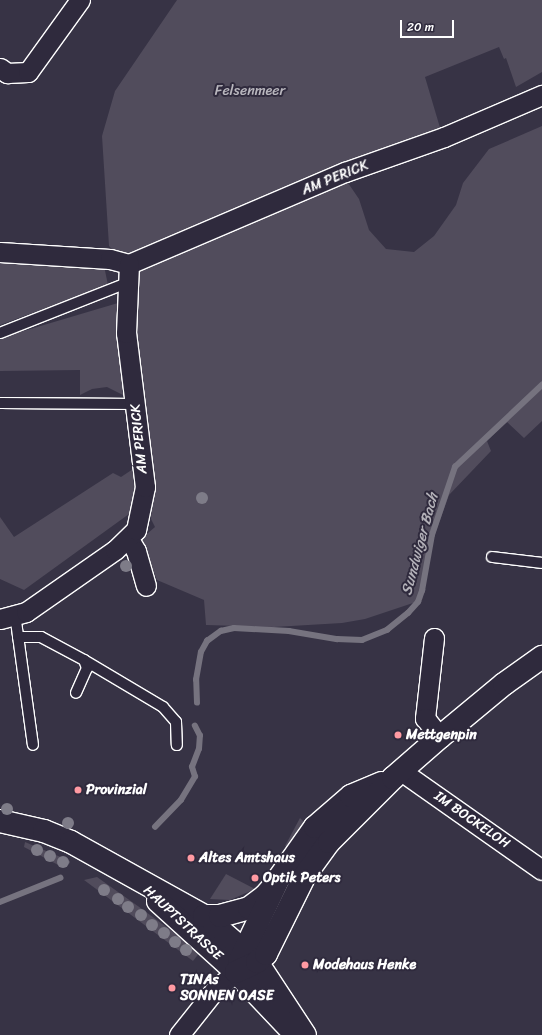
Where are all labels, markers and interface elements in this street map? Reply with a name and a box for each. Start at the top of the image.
scale bar [402,12,456,38]
text: 20 m [407,16,434,38]
park label: Felsenmeer [215,83,285,99]
street label: AM PERICK [300,157,370,199]
street label: AM PERICK [127,404,151,474]
water label: Sundwiger Bach [398,491,442,597]
place label: Mettgenpin [406,727,477,743]
marker: Mettgenpin [393,730,403,740]
place label: Provinzial [86,782,147,798]
marker: Provinzial [73,785,83,795]
street label: IM BOCKELOH [431,788,513,852]
place label: Altes Amtshaus [199,850,295,866]
marker: Altes Amtshaus [186,853,196,863]
place label: Optik Peters [263,870,341,886]
marker: Optik Peters [250,873,260,883]
street label: HAUPTSTRASSE [140,882,226,964]
place label: Modehaus Henke [313,957,417,973]
marker: Modehaus Henke [300,960,310,970]
place label: TINAs SONNEN OASE [180,972,273,1004]
marker: TINAs SONNEN OASE [167,983,177,993]

